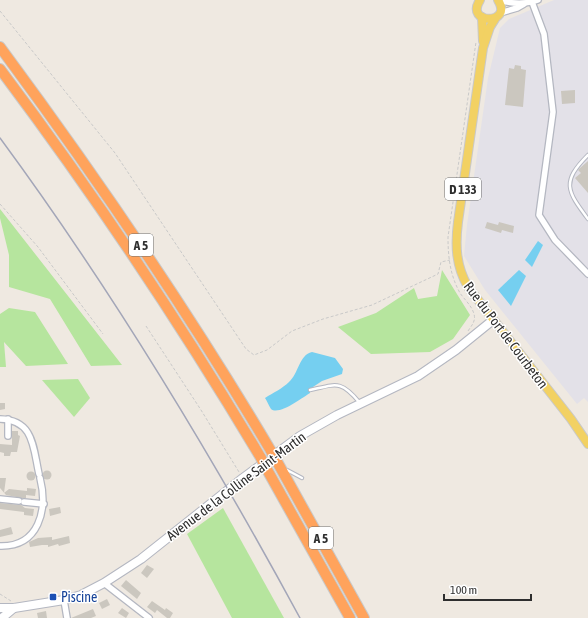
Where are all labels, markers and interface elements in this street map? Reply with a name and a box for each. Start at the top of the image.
road number: D 133 [445,178,481,200]
road number: A 5 [129,234,153,256]
street label: Rue du Port de Courbeton [461,278,551,392]
street label: Avenue de la Colline Saint-Martin [163,428,309,544]
road number: A 5 [309,527,333,549]
scale bar [444,576,531,602]
text: 100 m [450,583,477,597]
place label: Piscine [61,589,97,605]
marker: Piscine [48,592,58,602]

